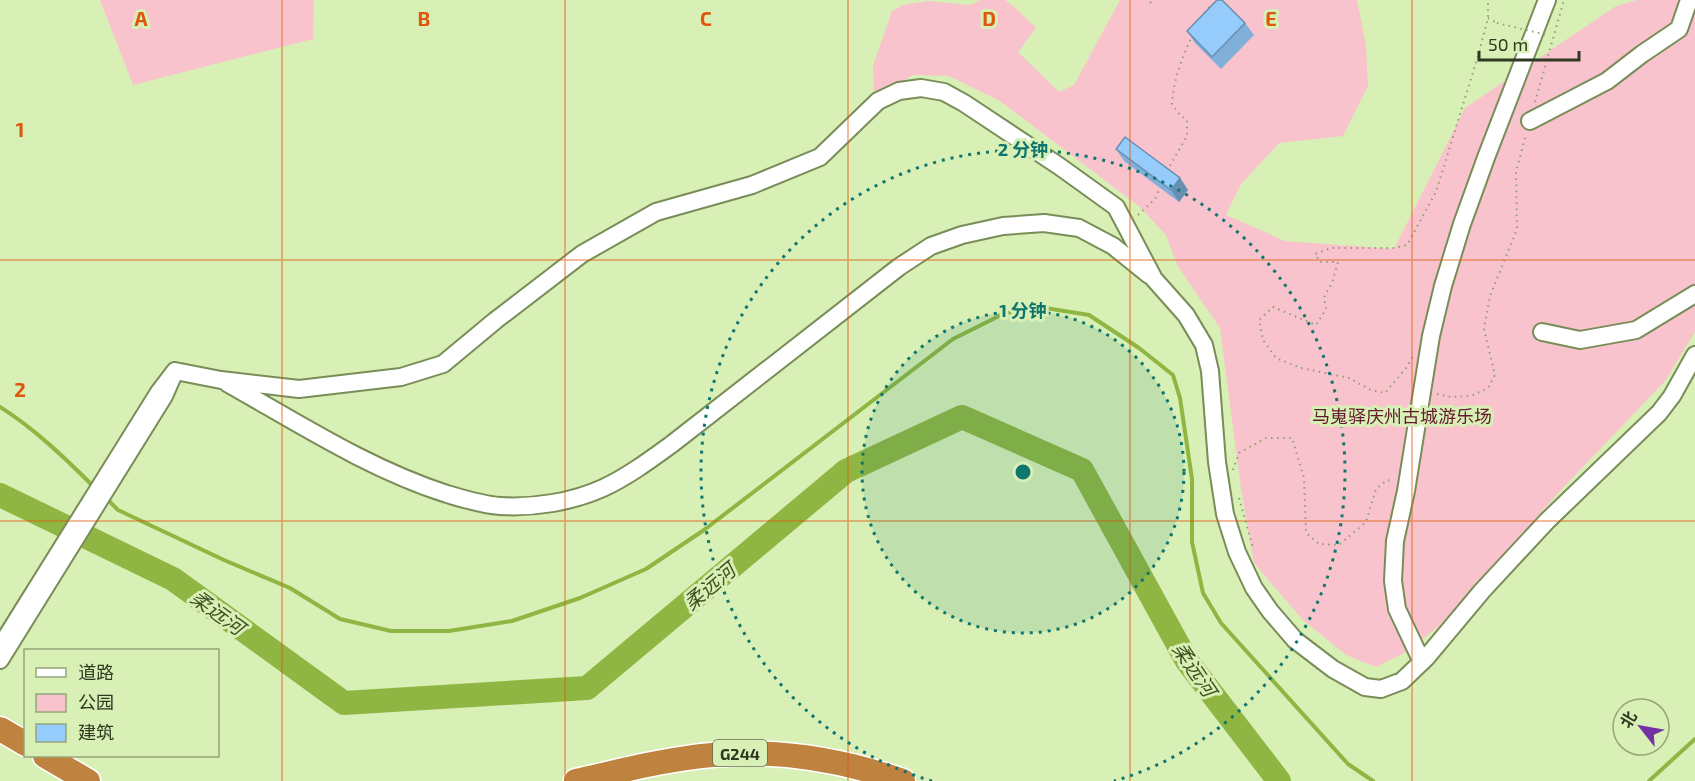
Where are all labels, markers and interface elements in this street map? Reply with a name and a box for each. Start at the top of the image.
text: A [134,6,148,30]
text: B [418,6,430,30]
text: C [700,6,712,30]
text: D [982,6,996,30]
text: E [1265,6,1277,30]
scale bar [1479,24,1580,62]
text: 50 m [1488,33,1528,55]
text: 1 [16,117,24,141]
text: 2 分钟 [998,138,1048,160]
text: 1 分钟 [999,299,1047,321]
text: 2 [14,377,26,401]
park label: 马嵬驿庆州古城游乐场 [1312,405,1492,427]
centre of rings [1013,462,1033,482]
water label: 柔远河 [678,555,743,614]
water label: 柔远河 [187,585,253,642]
water label: 柔远河 [1168,637,1224,704]
legend [24,649,219,757]
text: 道路 [78,661,114,683]
text: 公园 [78,691,114,713]
north arrow [1611,697,1671,757]
text: 北 [1615,707,1640,731]
text: 建筑 [78,721,114,743]
road number: G244 [713,740,767,766]

